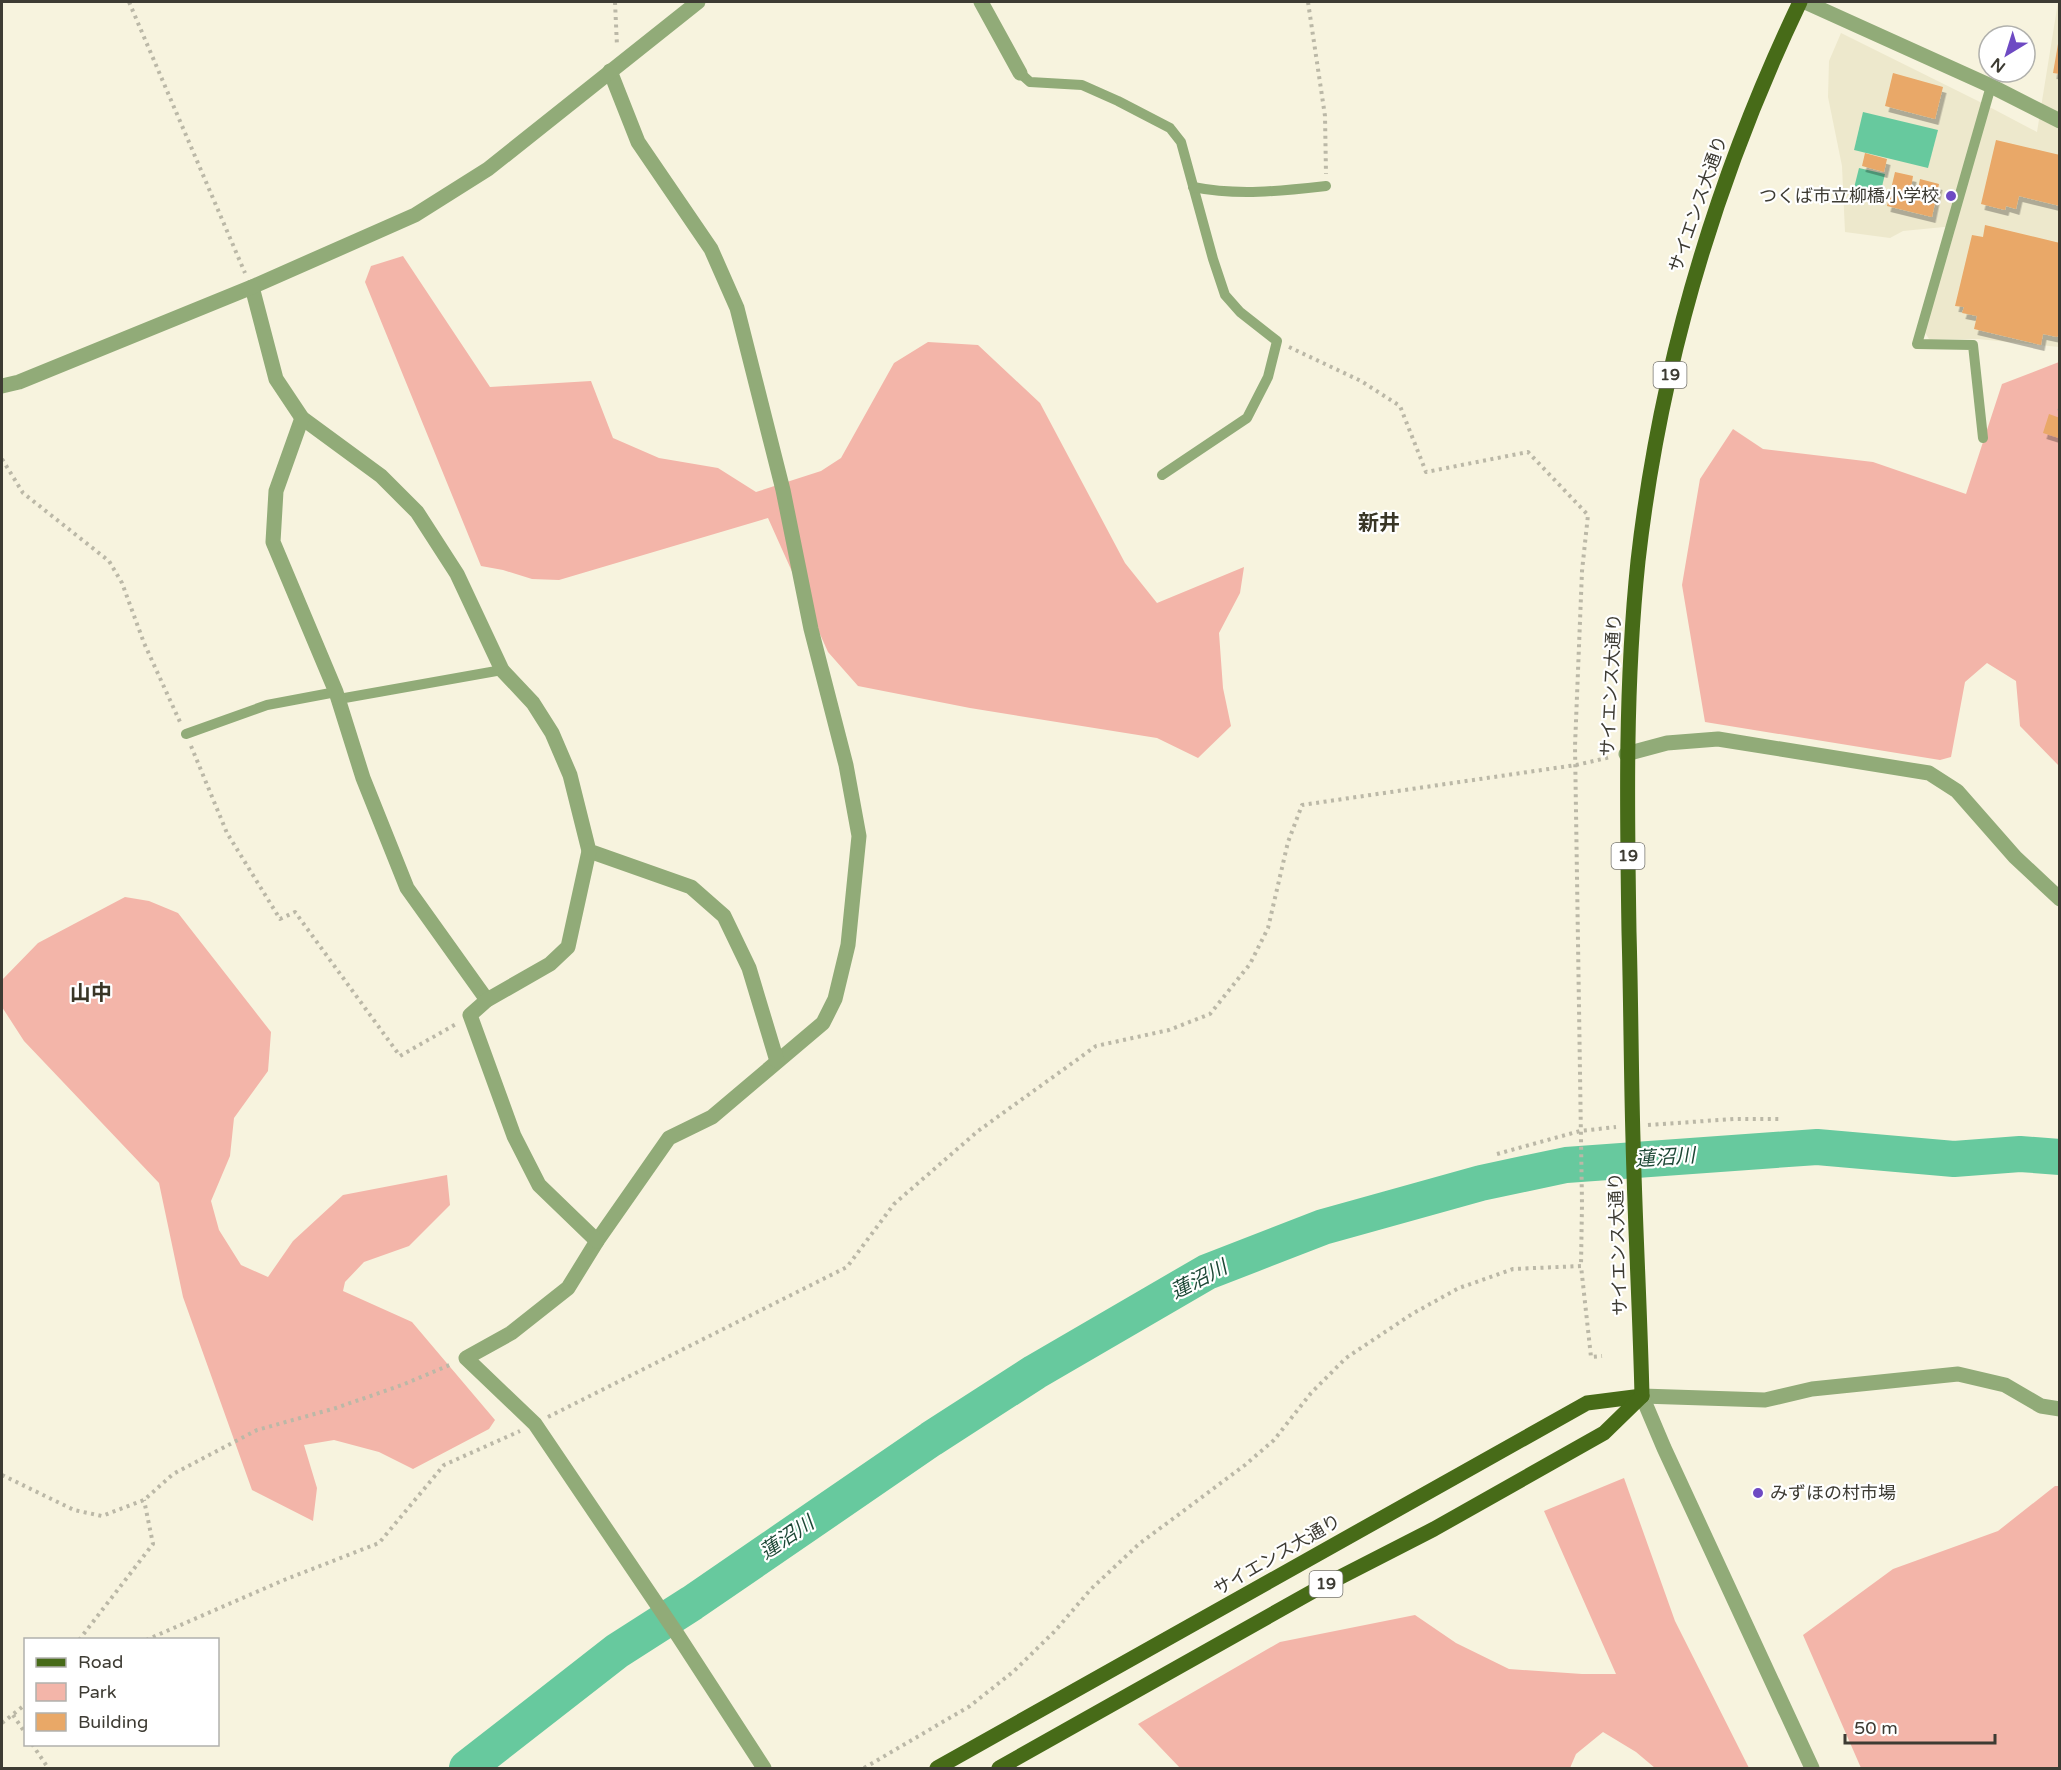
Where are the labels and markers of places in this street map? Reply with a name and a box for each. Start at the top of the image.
place label: つくば市立柳橋小学校 [1759,185,1939,207]
marker: つくば市立柳橋小学校 [1944,189,1958,203]
place label: みずほの村市場 [1770,1482,1896,1504]
marker: みずほの村市場 [1751,1486,1765,1500]

